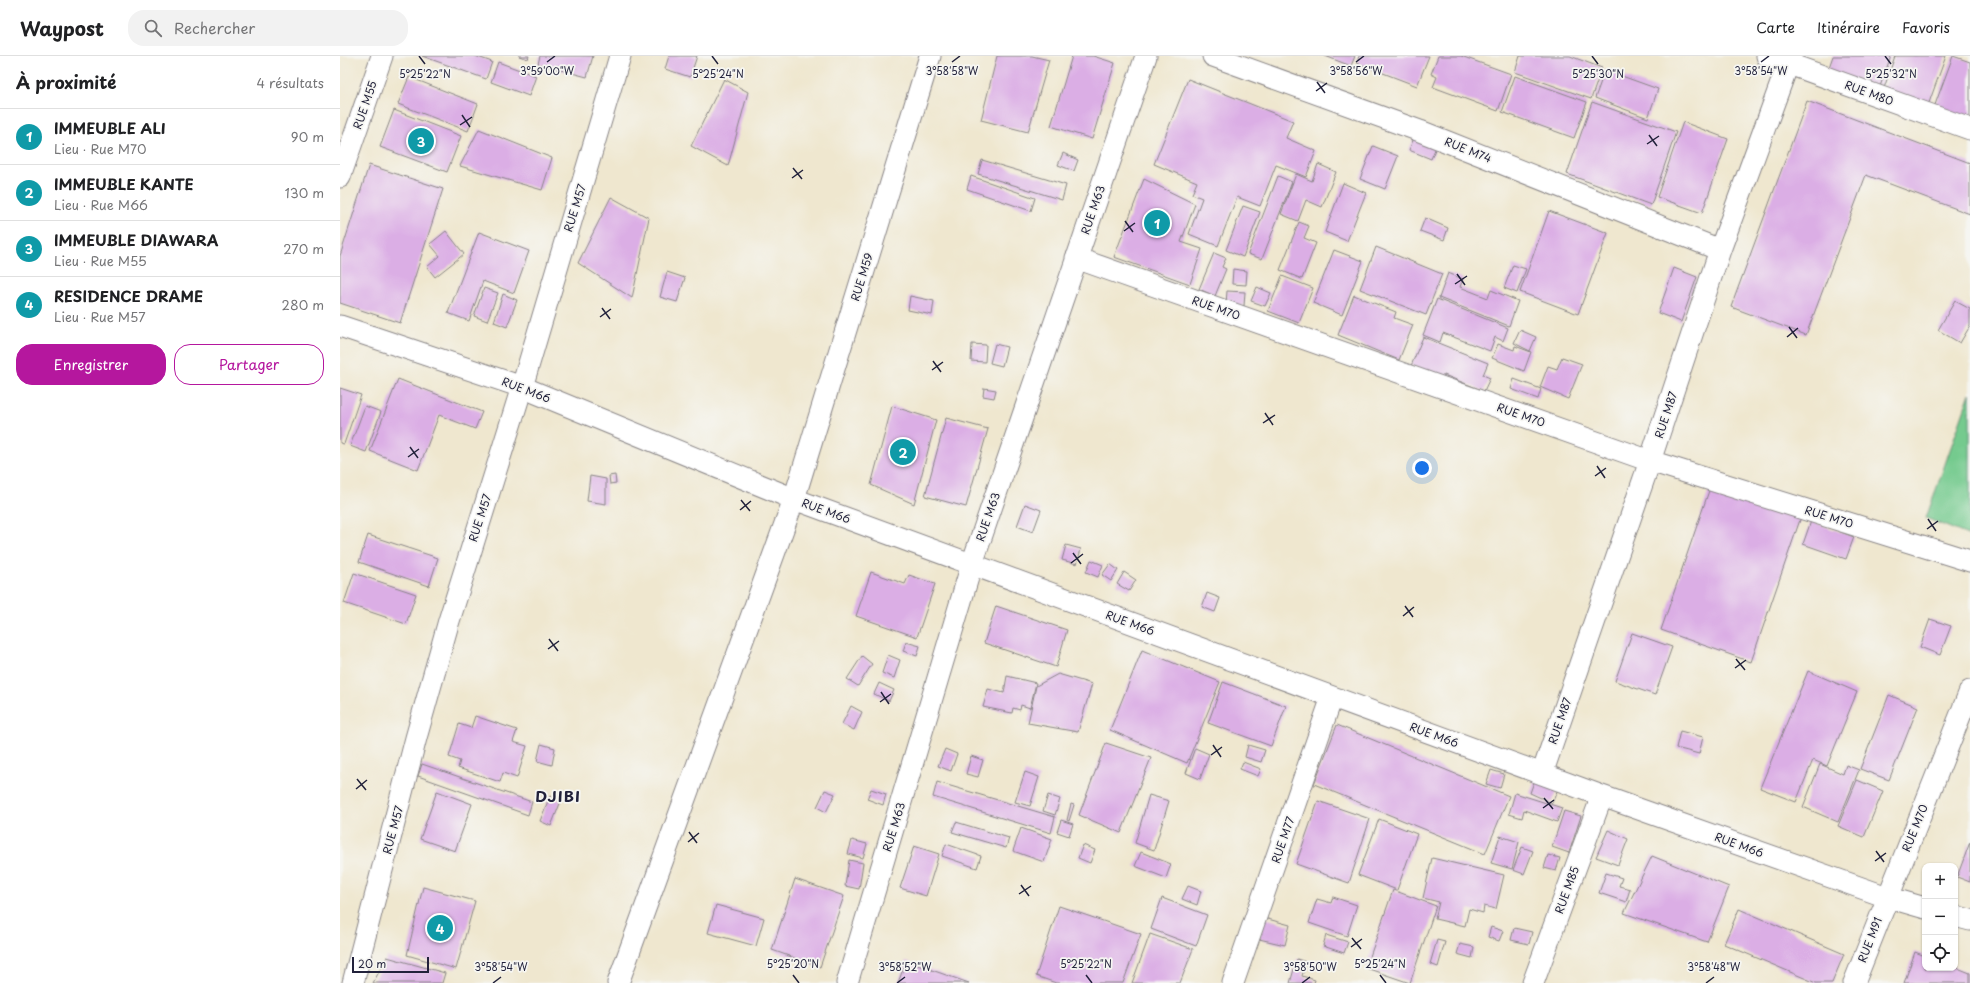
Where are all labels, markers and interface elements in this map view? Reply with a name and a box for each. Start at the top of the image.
search box [128,10,408,46]
text: Waypost [20,14,104,42]
text: Rechercher [174,16,255,39]
icon: search [142,17,164,39]
text: Carte [1756,17,1795,38]
text: Itinéraire [1817,17,1880,38]
text: Favoris [1902,17,1950,38]
text: 3°59'00"W [520,63,575,78]
text: 3°58'58"W [926,63,979,78]
text: 3°58'56"W [1329,63,1383,78]
text: 3°58'54"W [1735,63,1788,78]
text: 5°25'22"N [399,66,451,81]
text: 5°25'24"N [692,66,744,81]
text: 5°25'30"N [1572,66,1624,81]
text: 5°25'32"N [1865,66,1917,81]
text: À proximité [16,69,116,95]
text: 4 résultats [257,73,324,92]
street label: RUE M80 [1842,76,1896,109]
street label: RUE M55 [348,78,381,131]
text: IMMEUBLE ALI [54,116,166,139]
pin: 3 [408,126,434,156]
text: 1 [26,127,32,146]
text: 90 m [291,127,324,146]
street label: RUE M74 [1442,132,1494,167]
text: Lieu · Rue M70 [54,139,146,158]
text: IMMEUBLE KANTE [54,172,194,195]
street label: RUE M57 [559,182,590,234]
text: 2 [24,183,34,202]
text: 130 m [285,183,324,202]
street label: RUE M63 [1076,183,1109,237]
text: Lieu · Rue M66 [54,195,148,214]
pin: 1 [1144,208,1170,238]
text: IMMEUBLE DIAWARA [54,228,219,251]
text: 3 [25,239,33,258]
text: 270 m [283,239,324,258]
street label: RUE M59 [846,250,877,303]
text: Lieu · Rue M55 [54,251,147,270]
text: RESIDENCE DRAME [54,284,203,307]
street label: RUE M70 [1190,291,1243,324]
text: 4 [25,295,33,314]
text: 280 m [282,295,324,314]
text: Lieu · Rue M57 [54,307,145,326]
button: Enregistrer [16,344,166,385]
button: Partager [174,344,324,385]
street label: RUE M66 [499,372,553,407]
street label: RUE M87 [1650,389,1681,441]
street label: RUE M70 [1495,398,1548,431]
pin: 2 [890,437,916,467]
your location [1412,458,1432,478]
street label: RUE M63 [971,490,1004,544]
street label: RUE M57 [464,492,495,544]
street label: RUE M66 [799,494,853,527]
street label: RUE M70 [1803,501,1856,532]
street label: RUE M66 [1103,606,1157,639]
street label: RUE M87 [1544,695,1575,747]
street label: RUE M66 [1407,718,1461,751]
district label: DJIBI [535,784,581,807]
street label: RUE M63 [878,800,909,854]
street label: RUE M70 [1897,801,1932,854]
street label: RUE M57 [378,804,407,856]
street label: RUE M77 [1267,814,1298,865]
street label: RUE M66 [1712,828,1766,861]
map controls [1922,863,1958,971]
button: + [1922,863,1958,899]
street label: RUE M85 [1550,864,1583,916]
button: − [1922,899,1958,935]
pin: 4 [427,913,453,943]
street label: RUE M91 [1853,915,1886,965]
button: locate [1922,935,1958,971]
scale bar [352,955,429,974]
text: 20 m [358,955,386,972]
text: 5°25'20"N [767,956,819,971]
text: 5°25'22"N [1060,956,1112,971]
text: 5°25'24"N [1354,956,1406,971]
text: 3°58'54"W [475,959,528,974]
text: 3°58'52"W [879,959,932,974]
text: 3°58'50"W [1283,959,1337,974]
text: 3°58'48"W [1688,959,1741,974]

